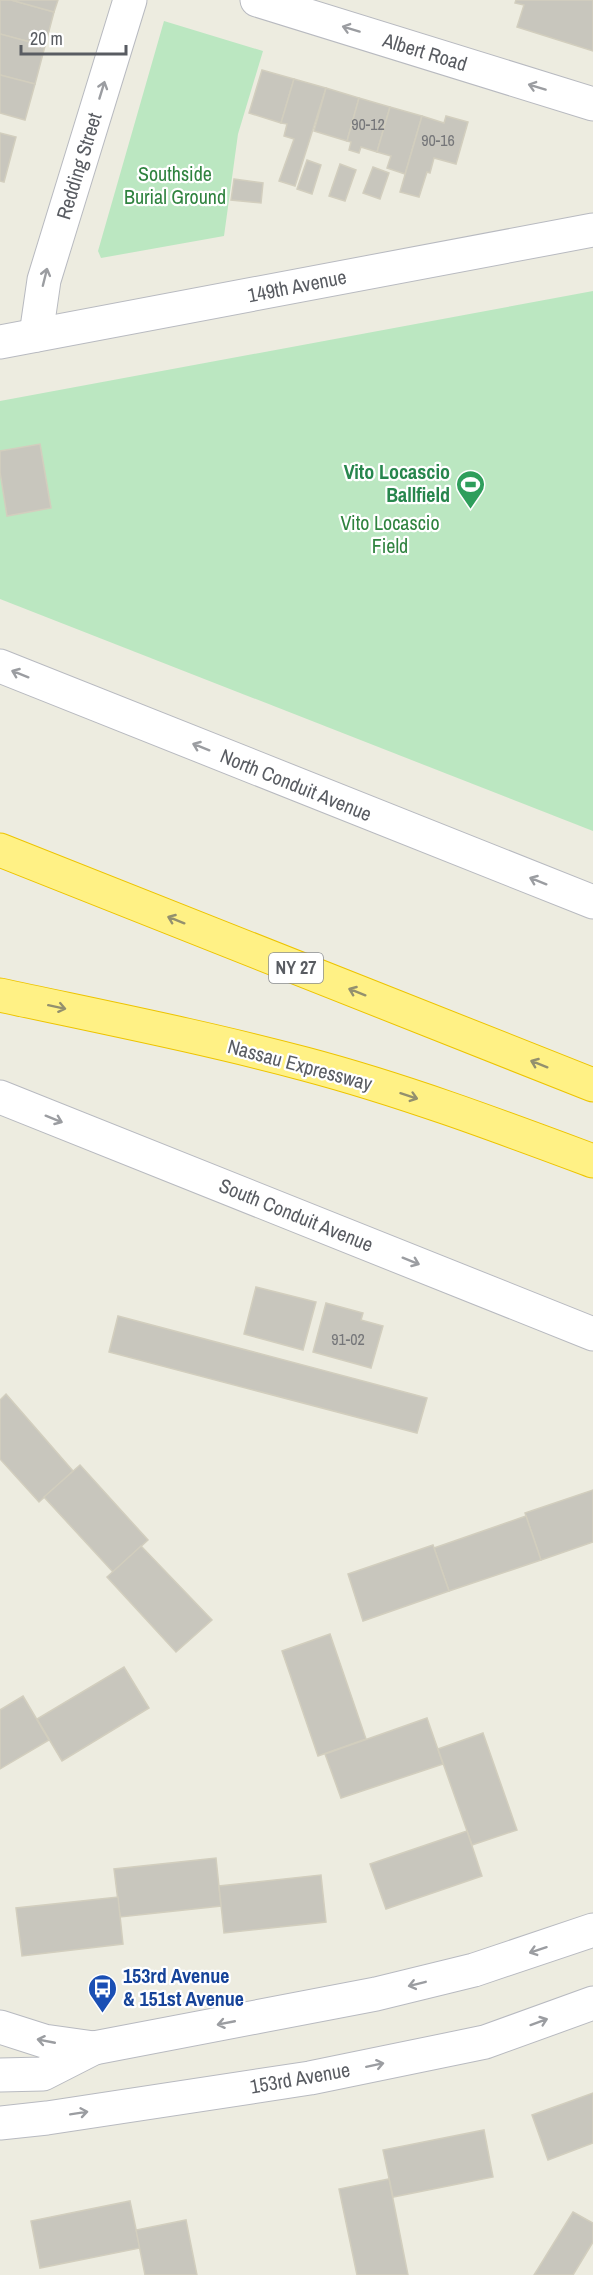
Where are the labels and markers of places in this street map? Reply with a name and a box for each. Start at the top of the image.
place label: Vito Locascio Ballfield [344,458,450,508]
sports icon: Vito Locascio Ballfield [455,468,487,510]
place label: 153rd Avenue & 151st Avenue [123,1962,244,2012]
bus stop icon: 153rd Avenue & 151st Avenue [86,1972,118,2014]

